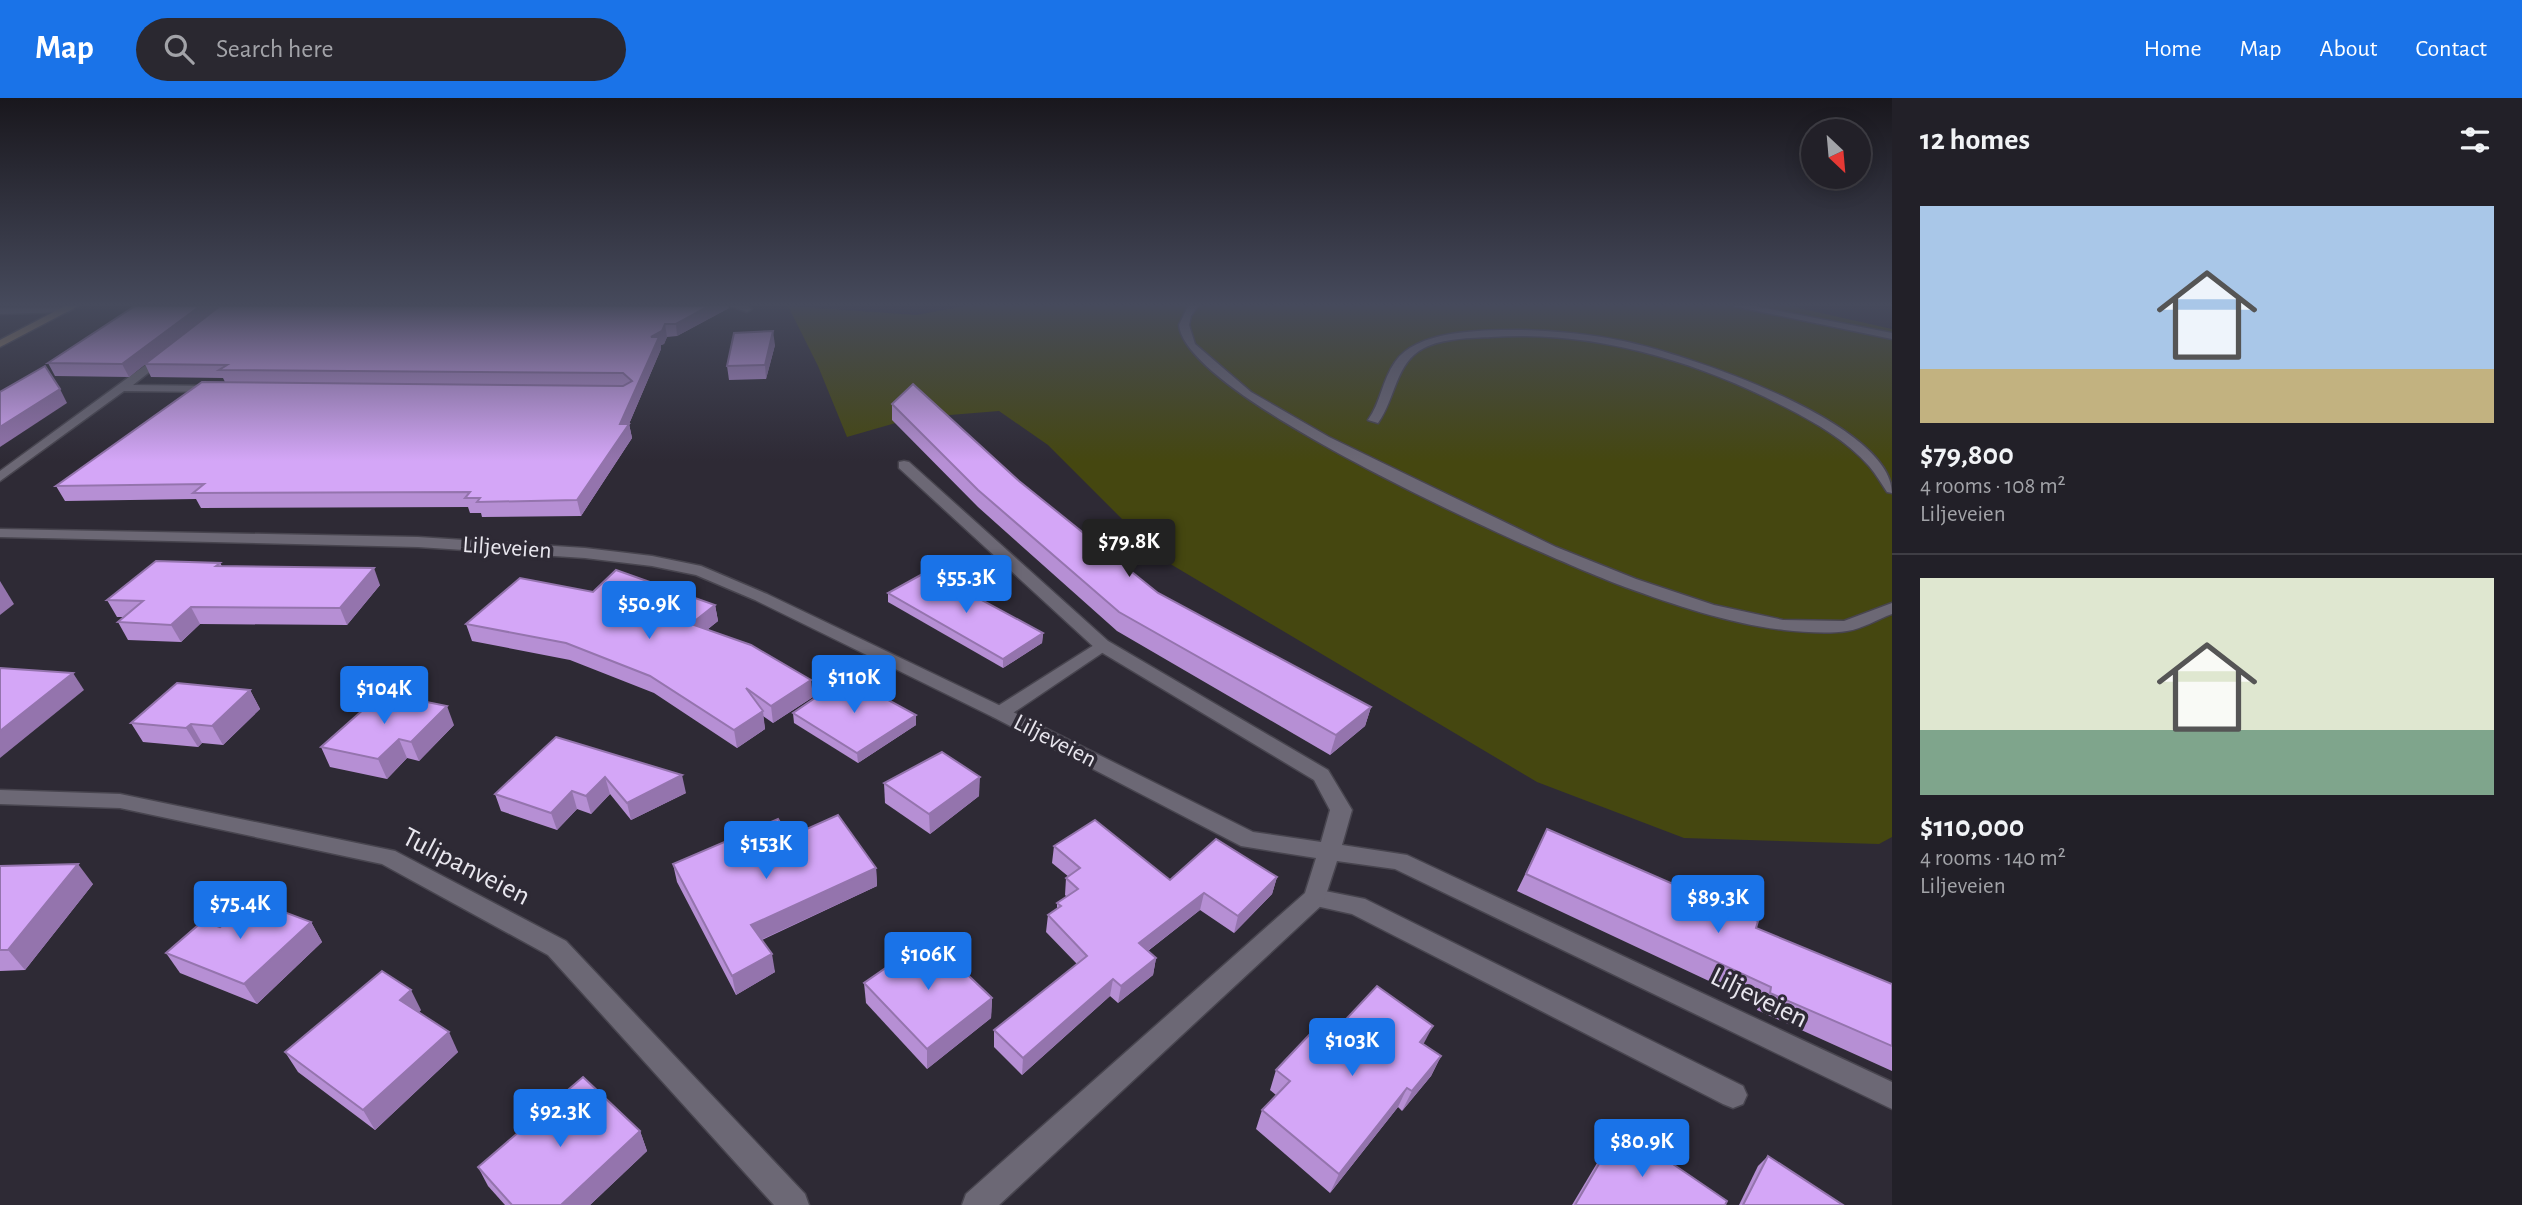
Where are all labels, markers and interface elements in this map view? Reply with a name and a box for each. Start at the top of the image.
search box [136,18,626,81]
icon: search [160,30,198,68]
text: Map [35,32,94,65]
text: Search here [216,36,334,62]
text: Home [2144,37,2202,61]
text: Map [2240,37,2282,61]
text: About [2320,37,2377,61]
text: Contact [2415,37,2487,61]
north arrow [1801,119,1871,189]
map controls [1801,119,1871,189]
icon: filters [2456,121,2494,159]
text: 12 homes [1920,125,2030,155]
icon: home [2144,252,2270,378]
text: $79,800 [1920,440,2014,470]
text: 4 rooms · 108 m² [1920,475,2066,498]
text: Liljeveien [1920,503,2006,526]
pin: $79.8K [1072,519,1186,579]
text: $79.8K [1098,530,1160,553]
street label: Liljeveien [462,533,552,563]
pin: $55.3K [909,556,1023,615]
text: $55.3K [937,566,995,589]
pin: $50.9K [592,582,706,641]
text: $50.9K [618,592,680,615]
icon: home [2144,624,2270,750]
pin: $110K [805,656,903,715]
pin: $104K [335,666,433,726]
text: $110K [828,666,880,689]
text: $104K [356,677,412,700]
street label: Liljeveien [1010,710,1100,772]
text: $110,000 [1920,812,2025,842]
pin: $153K [717,822,815,881]
street label: Tulipanveien [398,823,534,911]
text: $153K [740,832,792,855]
text: 4 rooms · 140 m² [1920,847,2066,870]
text: Liljeveien [1920,875,2006,898]
pin: $89.3K [1661,876,1775,935]
pin: $75.4K [183,882,297,941]
text: $89.3K [1687,886,1749,909]
text: $75.4K [210,892,270,915]
pin: $106K [879,932,977,992]
text: $106K [900,943,956,966]
street label: Liljeveien [1706,963,1812,1033]
pin: $103K [1303,1018,1401,1078]
text: $103K [1325,1029,1379,1052]
pin: $92.3K [503,1090,617,1149]
text: $92.3K [530,1100,590,1123]
pin: $80.9K [1585,1119,1699,1179]
text: $80.9K [1610,1130,1674,1153]

